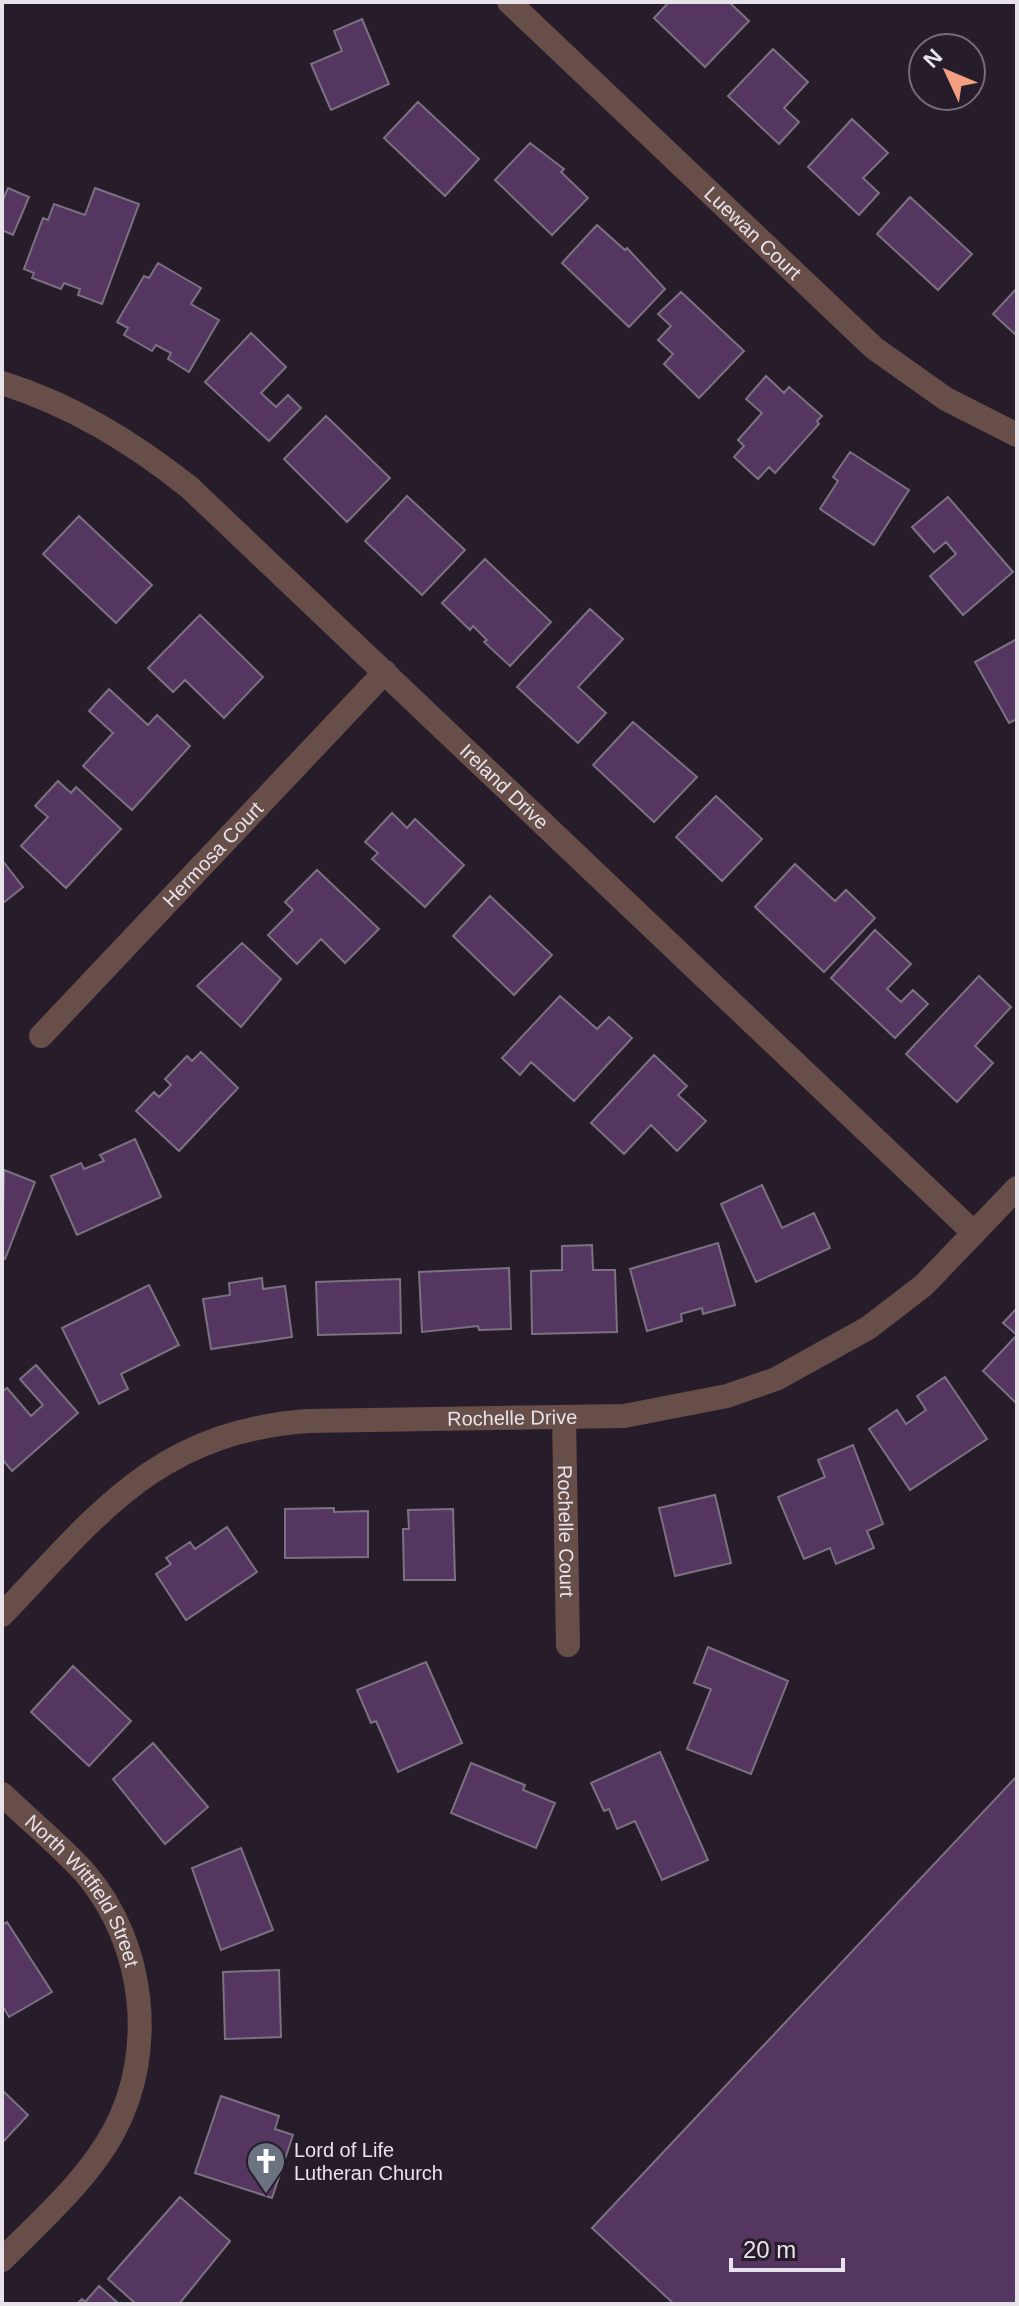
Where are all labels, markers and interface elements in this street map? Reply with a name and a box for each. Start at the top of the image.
north arrow [907,32,987,112]
text: N [918,44,947,73]
street label: Luewan Court [700,182,806,284]
street label: Ireland Drive [455,739,553,834]
street label: Hermosa Court [158,797,268,911]
street label: Rochelle Drive [447,1406,577,1430]
street label: Rochelle Court [554,1465,578,1598]
street label: North Wittfield Street [21,1810,143,1970]
place label: Lord of Life Lutheran Church [294,2139,443,2184]
church icon: Lord of Life Lutheran Church [245,2140,287,2195]
scale bar [731,2222,843,2272]
text: 20 m [743,2236,796,2263]

